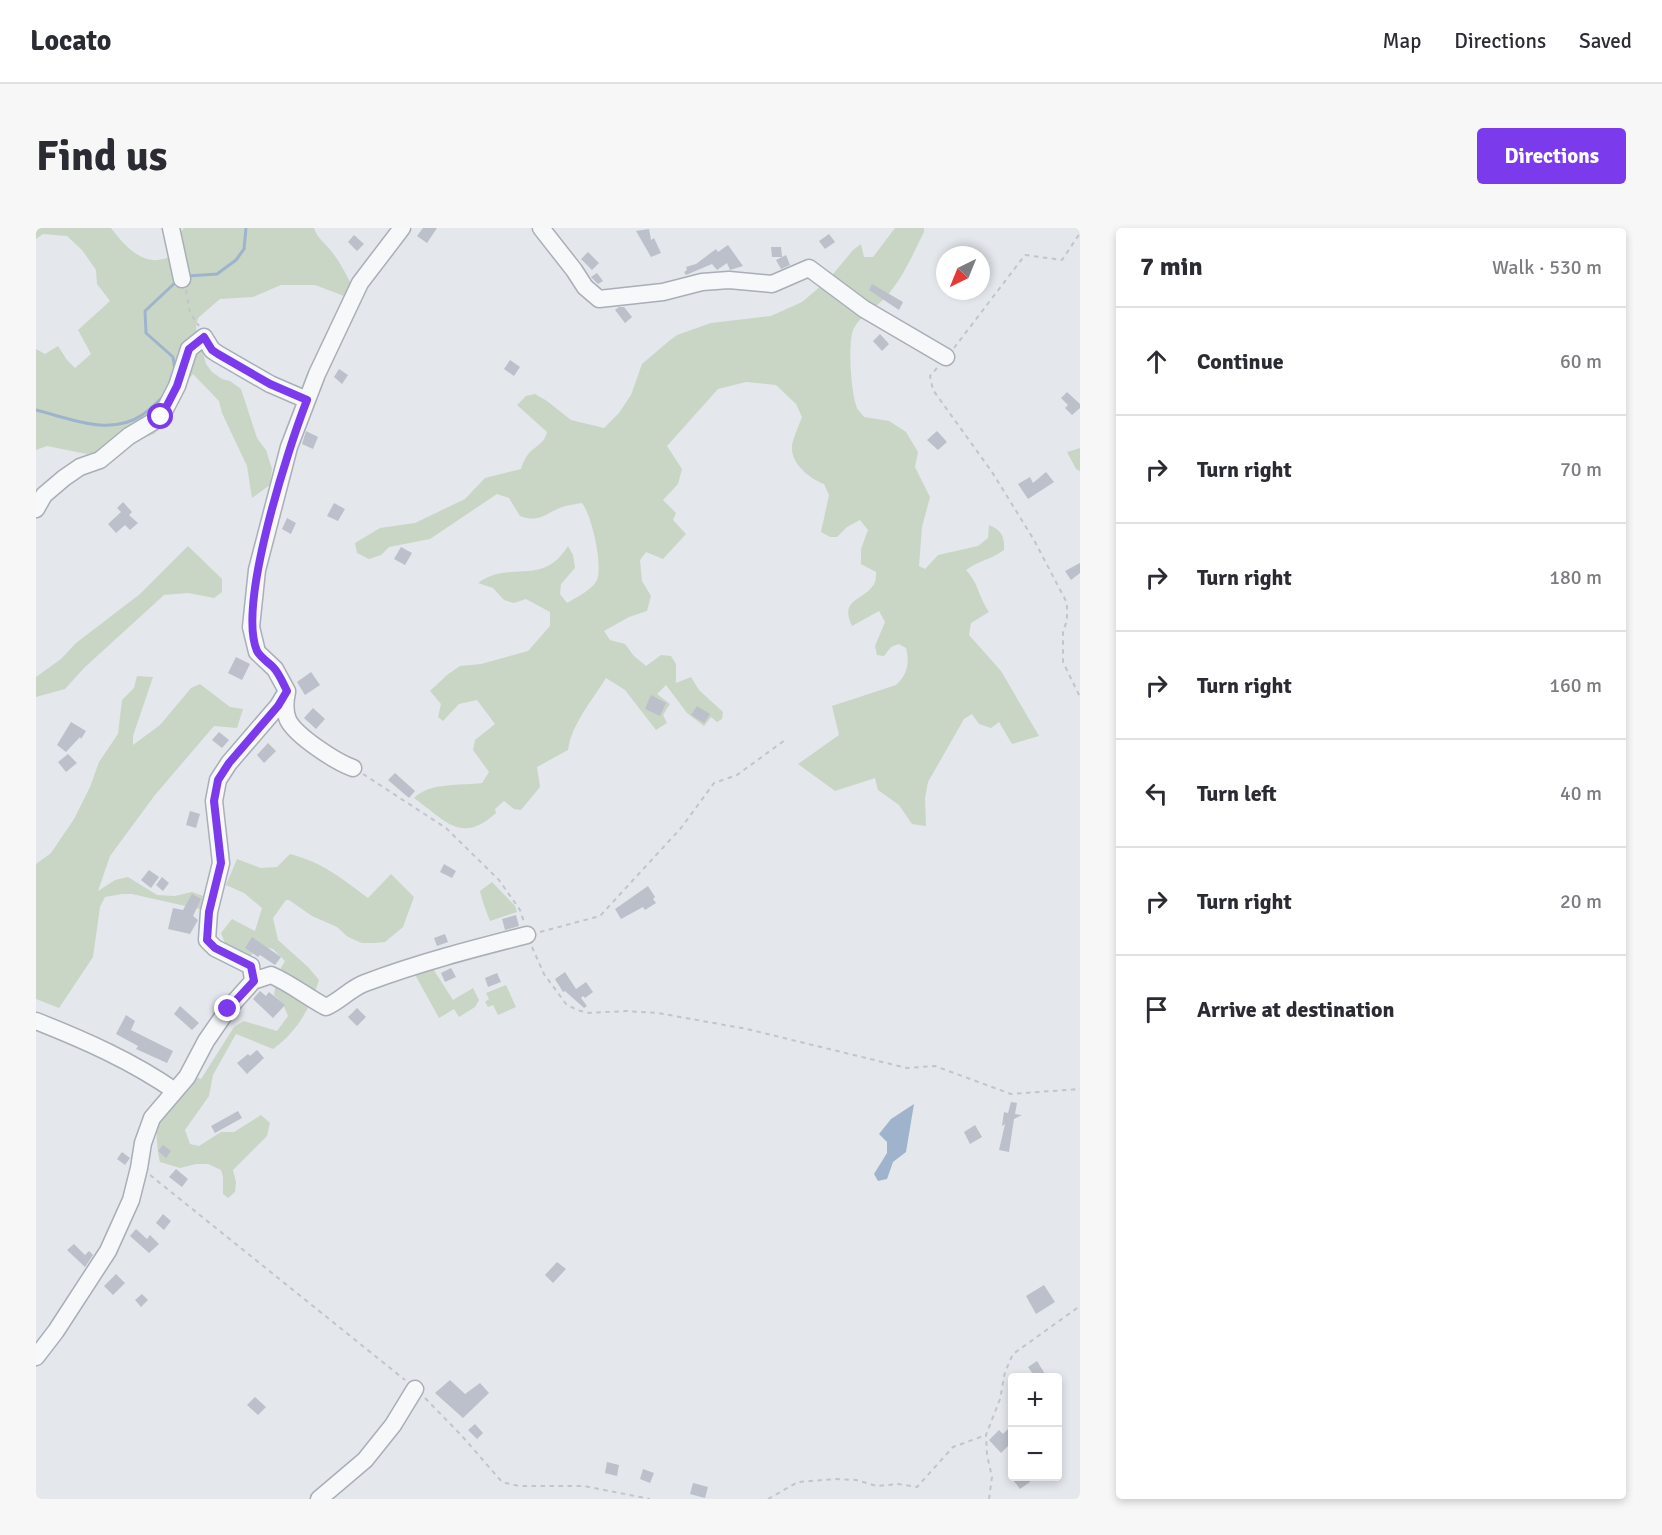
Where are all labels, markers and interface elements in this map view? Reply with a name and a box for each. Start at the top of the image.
text: Locato [30,24,111,58]
text: Map [1383,28,1421,54]
text: Directions [1454,28,1546,54]
text: Saved [1579,28,1632,54]
button: Directions [1477,128,1626,184]
text: Find us [36,131,167,182]
north arrow [936,246,990,300]
text: 7 min [1140,251,1203,283]
text: Walk · 530 m [1492,255,1602,280]
icon: ahead [1140,345,1173,378]
text: Continue [1197,348,1284,375]
text: 60 m [1560,349,1602,374]
route start [147,403,173,429]
icon: right [1140,453,1173,486]
text: Turn right [1197,456,1292,483]
text: 70 m [1560,457,1602,482]
icon: right [1140,561,1173,594]
text: Turn right [1197,564,1292,591]
text: 180 m [1549,565,1602,590]
icon: right [1140,669,1173,702]
text: Turn right [1197,672,1292,699]
text: 160 m [1549,673,1602,698]
icon: left [1140,777,1173,810]
text: Turn left [1197,780,1277,807]
text: 40 m [1560,781,1602,806]
icon: right [1140,885,1173,918]
text: Turn right [1197,888,1292,915]
text: 20 m [1560,889,1602,914]
icon: arrive [1140,993,1173,1026]
route end [214,995,240,1021]
text: Arrive at destination [1197,996,1394,1023]
map controls [1008,1373,1062,1481]
button: + [1008,1373,1062,1427]
button: − [1008,1427,1062,1481]

